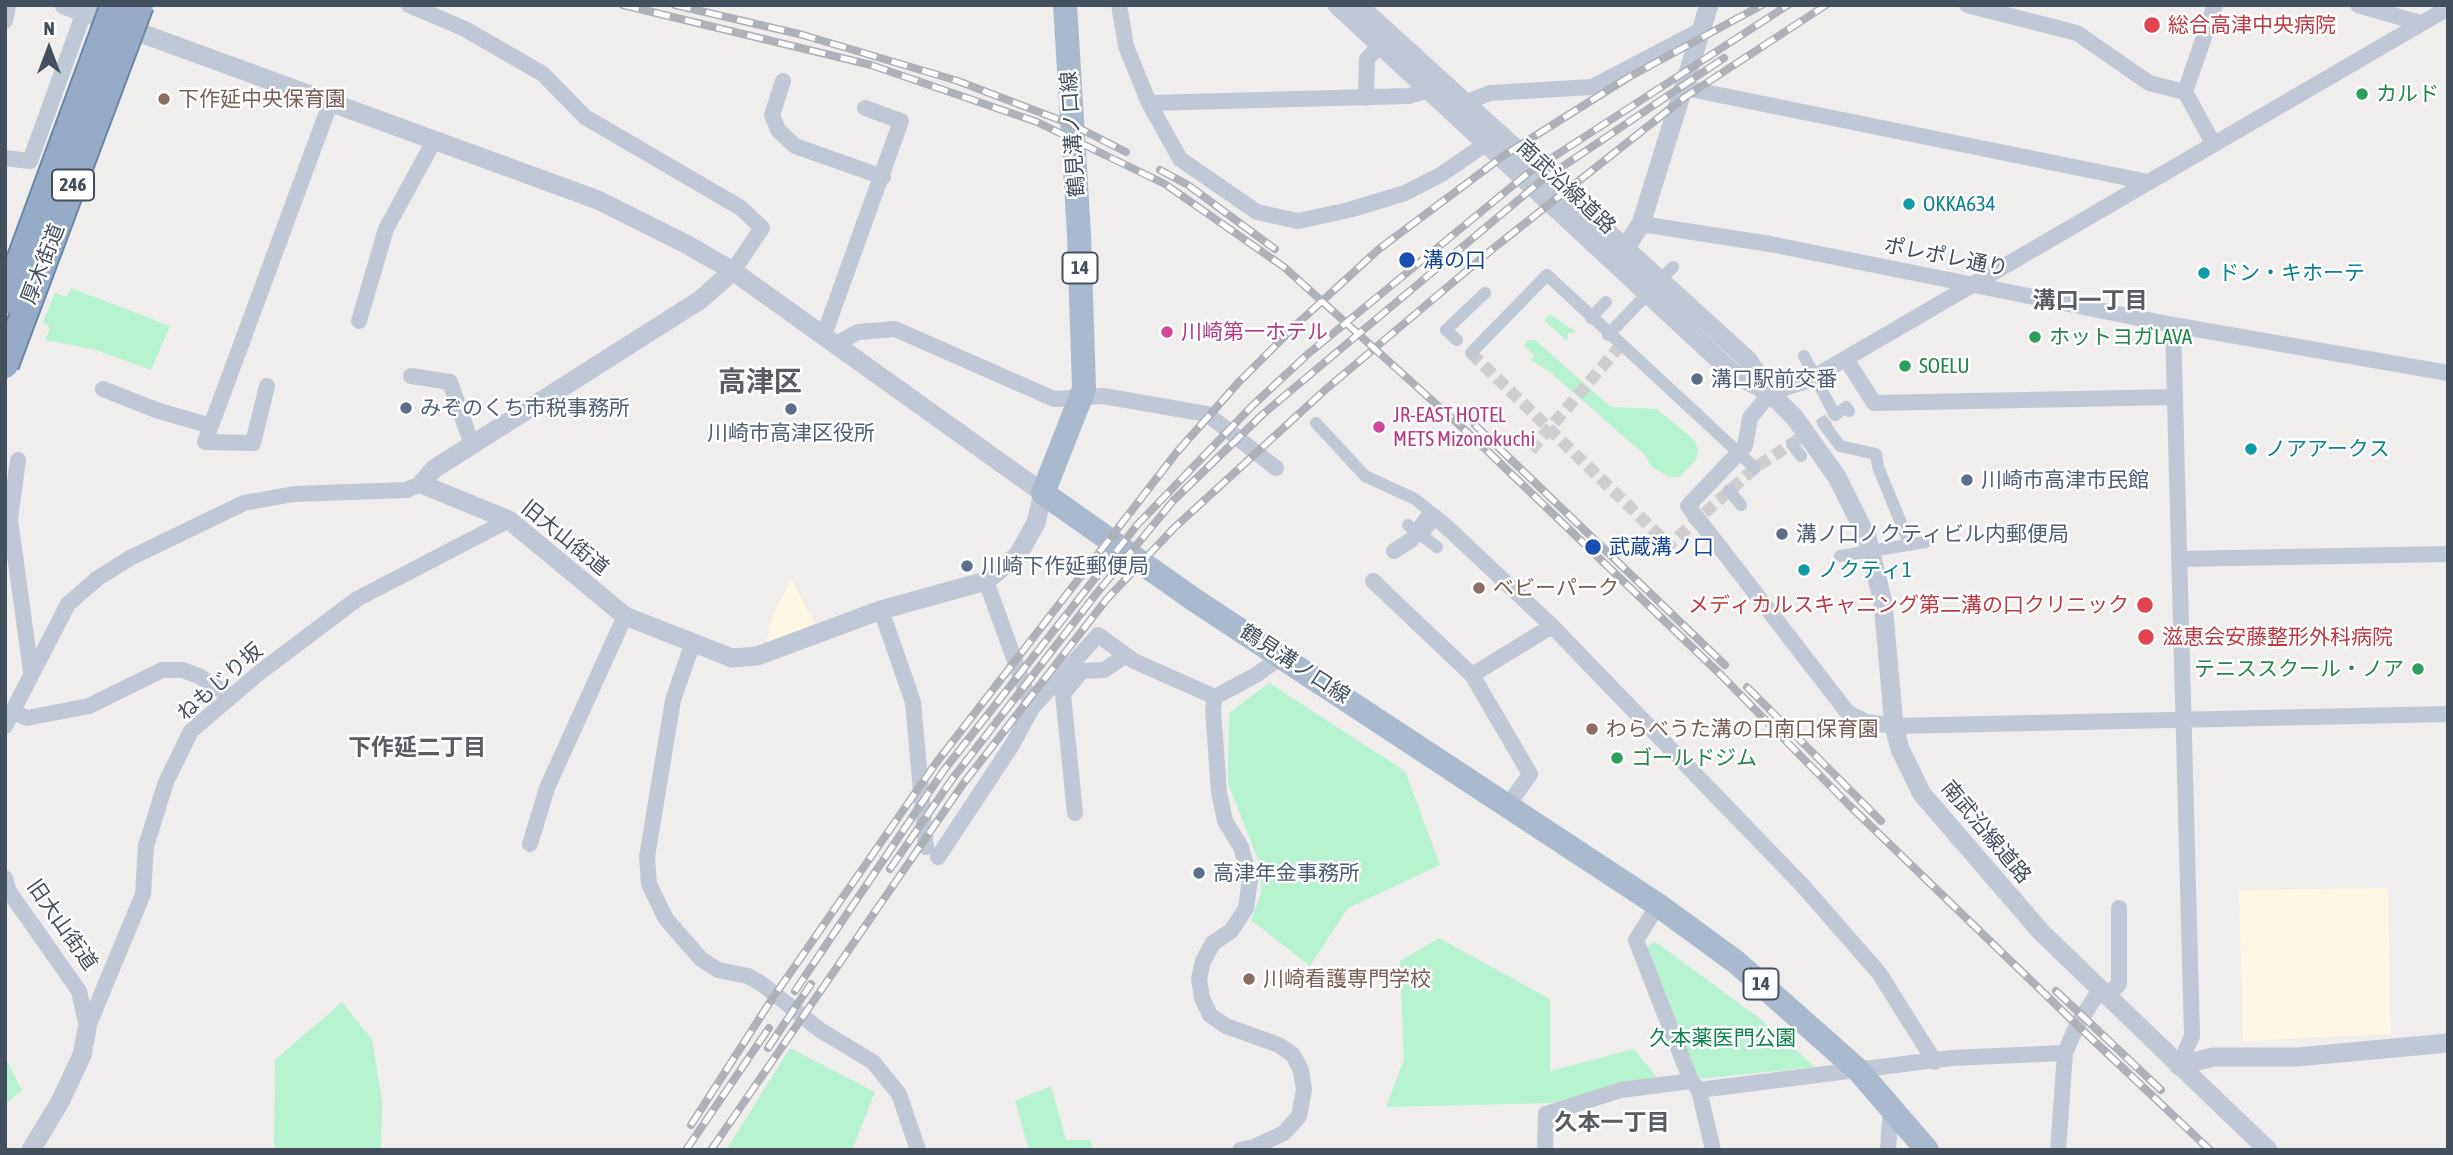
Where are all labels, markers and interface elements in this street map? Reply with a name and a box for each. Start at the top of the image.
place label: 総合高津中央病院 [2168,12,2336,38]
north arrow [14,14,84,84]
marker: 総合高津中央病院 [2142,15,2162,35]
text: N [43,17,55,39]
street label: 鶴見溝ノ口線 [1056,70,1090,198]
place label: カルド [2376,81,2439,107]
place label: 下作延中央保育園 [178,86,346,112]
marker: カルド [2354,86,2370,102]
marker: 下作延中央保育園 [156,91,172,107]
street label: 南武沿線道路 [1511,135,1621,239]
road number: 246 [52,169,94,200]
place label: OKKA634 [1923,191,1996,217]
marker: OKKA634 [1901,196,1917,212]
street label: 厚木街道 [16,220,70,308]
street label: ポレポレ通り [1882,233,2010,281]
place label: 溝の口 [1423,247,1486,273]
marker: 溝の口 [1397,250,1417,270]
road number: 14 [1062,252,1098,284]
place label: ドン・キホーテ [2218,260,2365,286]
marker: ドン・キホーテ [2196,265,2212,281]
district label: 溝口一丁目 [2033,287,2147,315]
place label: 川崎第一ホテル [1181,319,1328,345]
marker: 川崎第一ホテル [1159,324,1175,340]
place label: ホットヨガLAVA [2049,324,2192,350]
marker: ホットヨガLAVA [2027,329,2043,345]
place label: SOELU [1919,353,1970,379]
marker: SOELU [1897,358,1913,374]
district label: 高津区 [718,365,802,399]
place label: 溝口駅前交番 [1711,366,1837,392]
marker: 溝口駅前交番 [1689,371,1705,387]
place label: みぞのくち市税事務所 [420,395,630,421]
marker: みぞのくち市税事務所 [398,400,414,416]
marker: 川崎市高津区役所 [783,401,799,417]
place label: JR-EAST HOTEL METS Mizonokuchi [1393,402,1535,452]
marker: JR-EAST HOTEL METS Mizonokuchi [1371,419,1387,435]
place label: 川崎市高津区役所 [707,420,875,446]
place label: ノアアークス [2265,436,2390,462]
marker: ノアアークス [2243,441,2259,457]
place label: 川崎市高津市民館 [1981,467,2149,493]
marker: 川崎市高津市民館 [1959,472,1975,488]
street label: 旧大山街道 [516,495,614,581]
place label: 溝ノ口ノクティビル内郵便局 [1796,521,2069,547]
marker: 溝ノ口ノクティビル内郵便局 [1774,526,1790,542]
place label: 武蔵溝ノ口 [1609,534,1714,560]
marker: 武蔵溝ノ口 [1583,537,1603,557]
place label: 川崎下作延郵便局 [981,553,1149,579]
place label: ノクティ1 [1818,557,1912,583]
marker: 川崎下作延郵便局 [959,558,975,574]
marker: ノクティ1 [1796,562,1812,578]
place label: ベビーパーク [1493,575,1619,601]
marker: ベビーパーク [1471,580,1487,596]
place label: メディカルスキャニング第二溝の口クリニック [1688,592,2129,618]
marker: メディカルスキャニング第二溝の口クリニック [2135,595,2155,615]
street label: 鶴見溝ノ口線 [1235,619,1355,709]
place label: 滋恵会安藤整形外科病院 [2162,624,2393,650]
marker: 滋恵会安藤整形外科病院 [2136,627,2156,647]
street label: ねもじり坂 [172,638,268,726]
place label: テニススクール・ノア [2194,656,2404,682]
marker: テニススクール・ノア [2410,661,2426,677]
place label: わらべうた溝の口南口保育園 [1606,716,1879,742]
marker: わらべうた溝の口南口保育園 [1584,721,1600,737]
district label: 下作延二丁目 [348,734,486,762]
place label: ゴールドジム [1631,745,1757,771]
marker: ゴールドジム [1609,750,1625,766]
street label: 南武沿線道路 [1936,776,2036,888]
place label: 高津年金事務所 [1213,860,1360,886]
marker: 高津年金事務所 [1191,865,1207,881]
street label: 旧大山街道 [22,875,102,975]
place label: 川崎看護専門学校 [1263,966,1431,992]
road number: 14 [1744,968,1778,1000]
marker: 川崎看護専門学校 [1241,971,1257,987]
park label: 久本薬医門公園 [1650,1025,1796,1051]
district label: 久本一丁目 [1555,1109,1669,1137]

